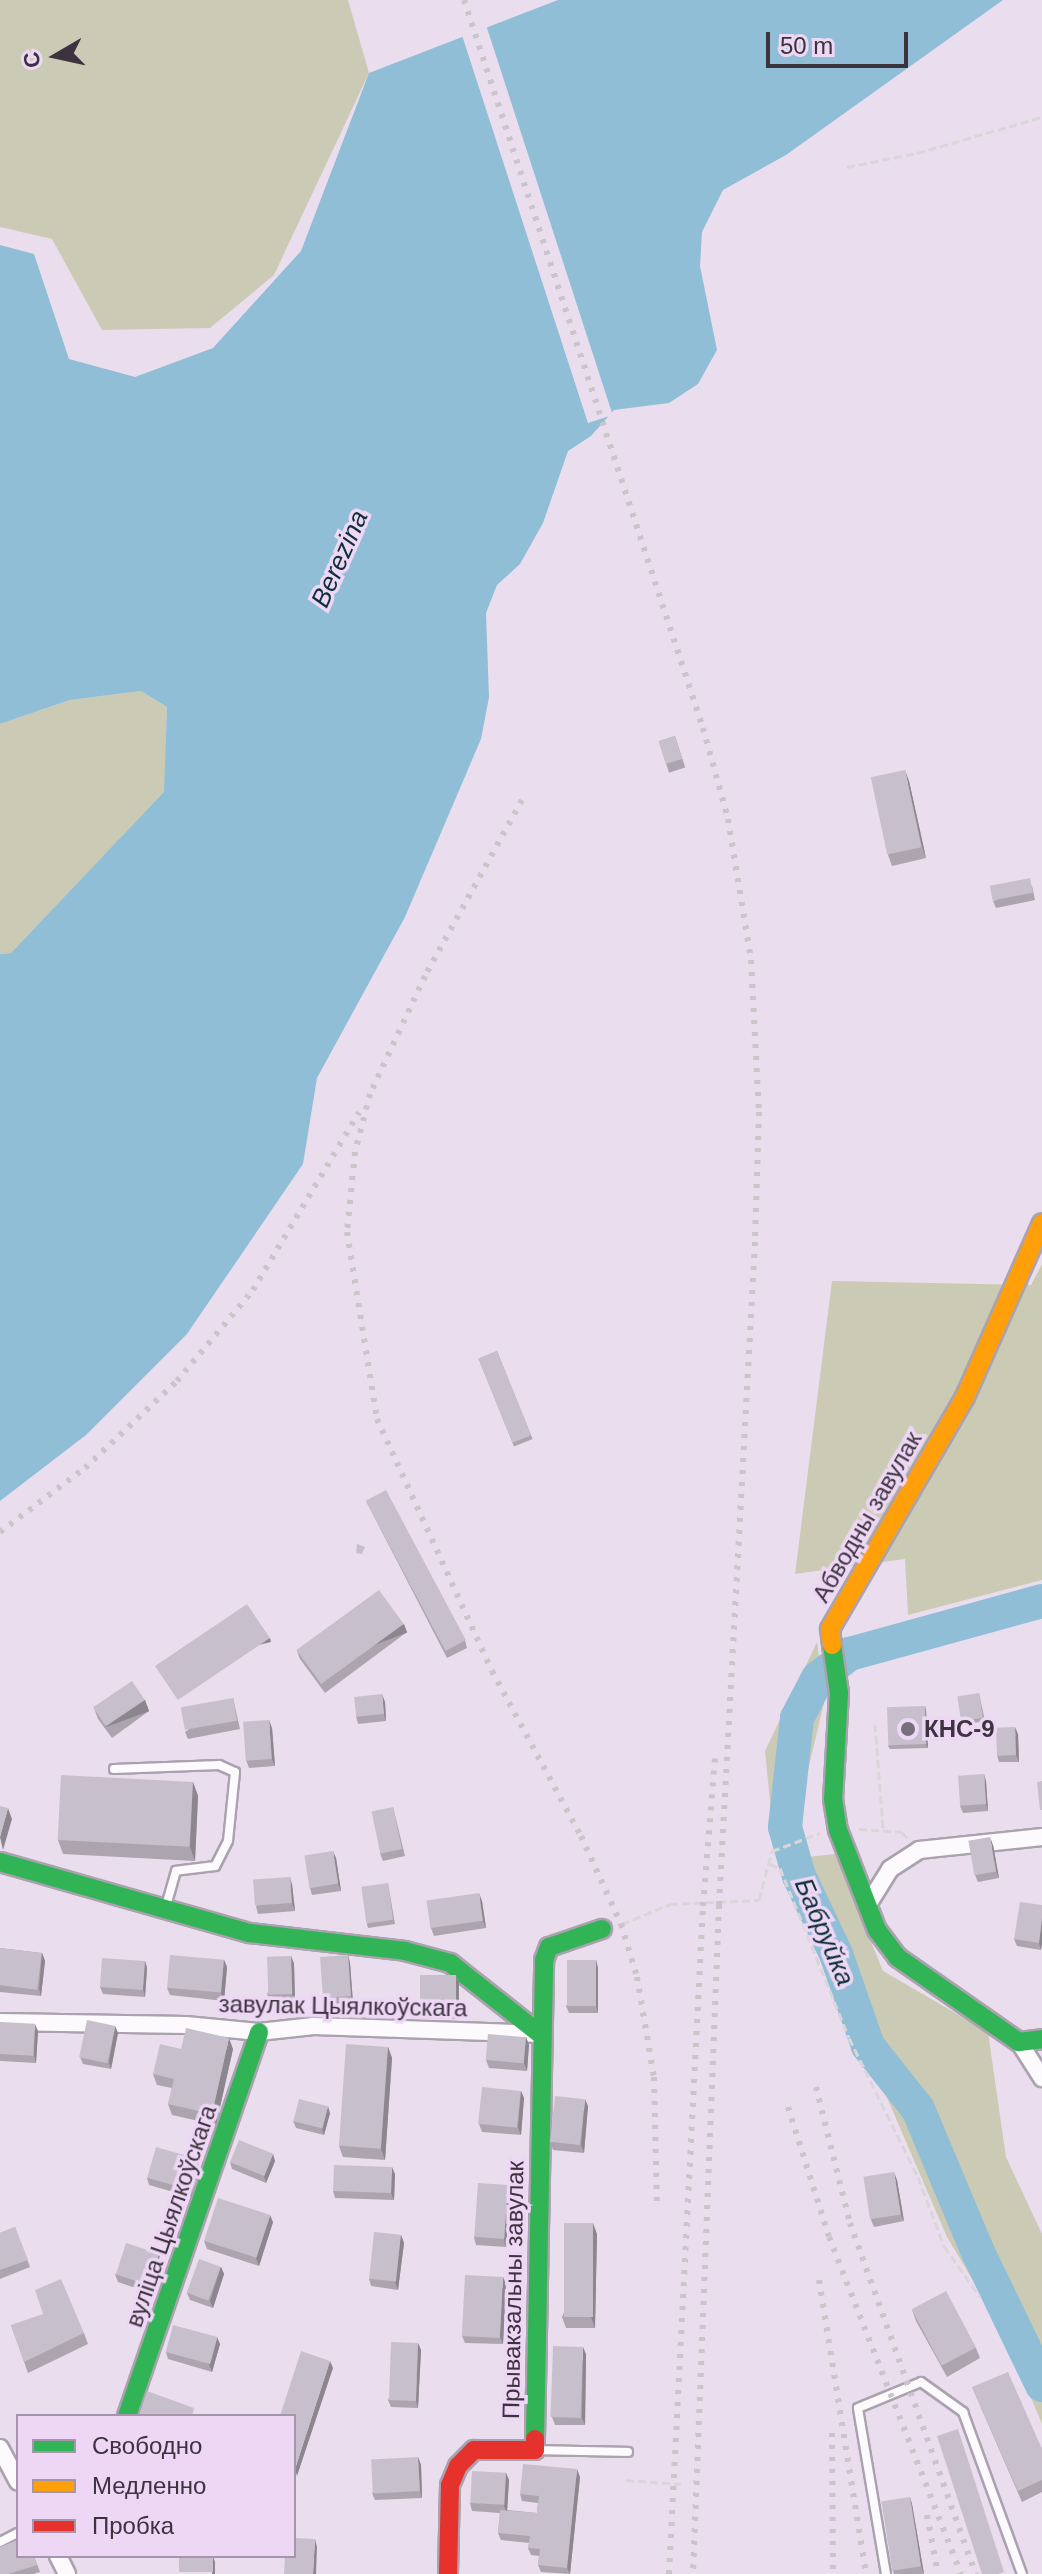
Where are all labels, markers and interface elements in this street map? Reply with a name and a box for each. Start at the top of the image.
north arrow [16,16,96,96]
scale bar [770,16,912,66]
text: 50 m [780,32,833,59]
text: С [18,50,45,70]
water label: Berezina [305,506,375,612]
street label: Абводны завулак [806,1427,928,1607]
place label: КНС-9 [924,1715,995,1743]
marker: КНС-9 [899,1720,917,1738]
water label: Бабруйка [787,1874,861,1990]
street label: завулак Цыялкоўскага [218,1989,468,2023]
street label: вуліца Цыялкоўскага [119,2101,223,2331]
street label: Прывакзальны завулак [496,2161,530,2419]
legend [16,2414,296,2558]
text: Свободно [92,2432,202,2459]
text: Медленно [92,2472,206,2499]
text: Пробка [92,2512,174,2539]

